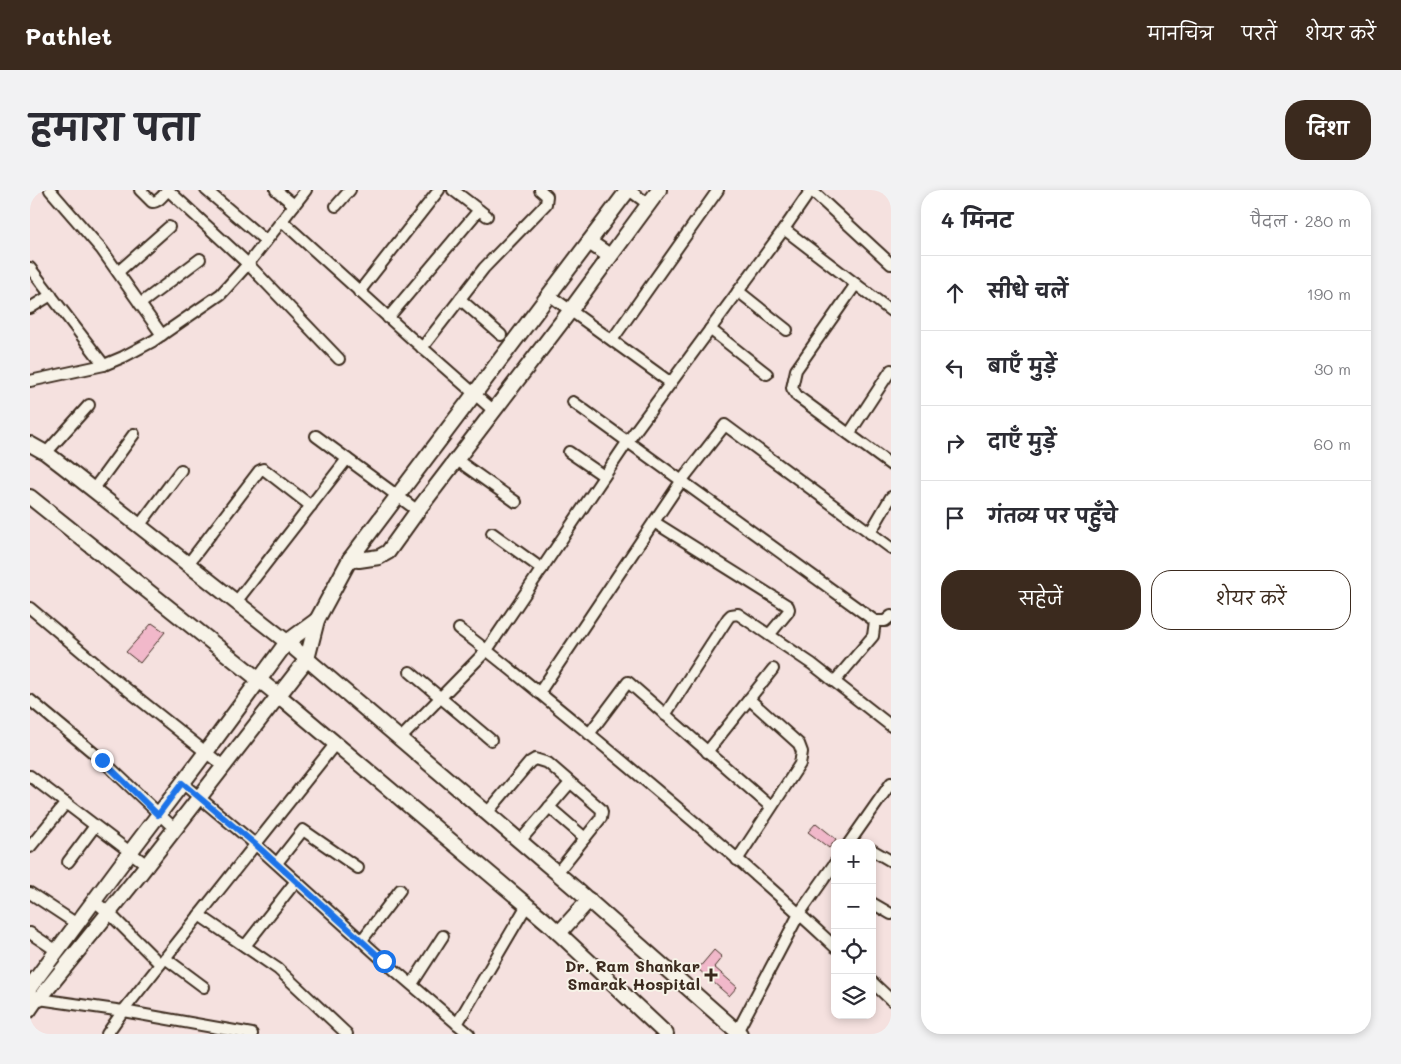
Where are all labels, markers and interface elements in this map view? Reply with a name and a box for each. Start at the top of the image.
text: Pathlet [25,20,112,51]
text: मानचित्र [1147,21,1213,45]
text: परतें [1241,21,1277,45]
text: शेयर करें [1305,21,1376,45]
button: दिशा [1285,100,1371,160]
text: हमारा पता [30,103,198,149]
text: 4 मिनट [941,206,1013,233]
text: पैदल · 280 m [1250,210,1351,231]
text: सीधे चलें [988,278,1068,303]
icon: ahead [941,279,969,307]
text: 190 m [1307,283,1351,304]
text: बाएँ मुड़ें [988,353,1057,378]
icon: left [941,354,969,382]
text: 30 m [1314,358,1351,379]
text: दाएँ मुड़ें [988,428,1056,453]
icon: right [941,429,969,457]
text: 60 m [1314,433,1351,454]
text: गंतव्य पर पहुँचे [988,503,1117,528]
icon: arrive [941,504,969,532]
button: सहेजें [941,570,1141,630]
button: शेयर करें [1151,570,1351,630]
route end [91,749,114,772]
map controls [831,839,876,1019]
button: + [831,839,876,884]
button: − [831,884,876,929]
button: locate [831,929,876,974]
route start [373,950,396,973]
place label: Dr. Ram Shankar Smarak Hospital [565,955,700,994]
marker: Dr. Ram Shankar Smarak Hospital [704,968,718,982]
button: layers [831,974,876,1019]

